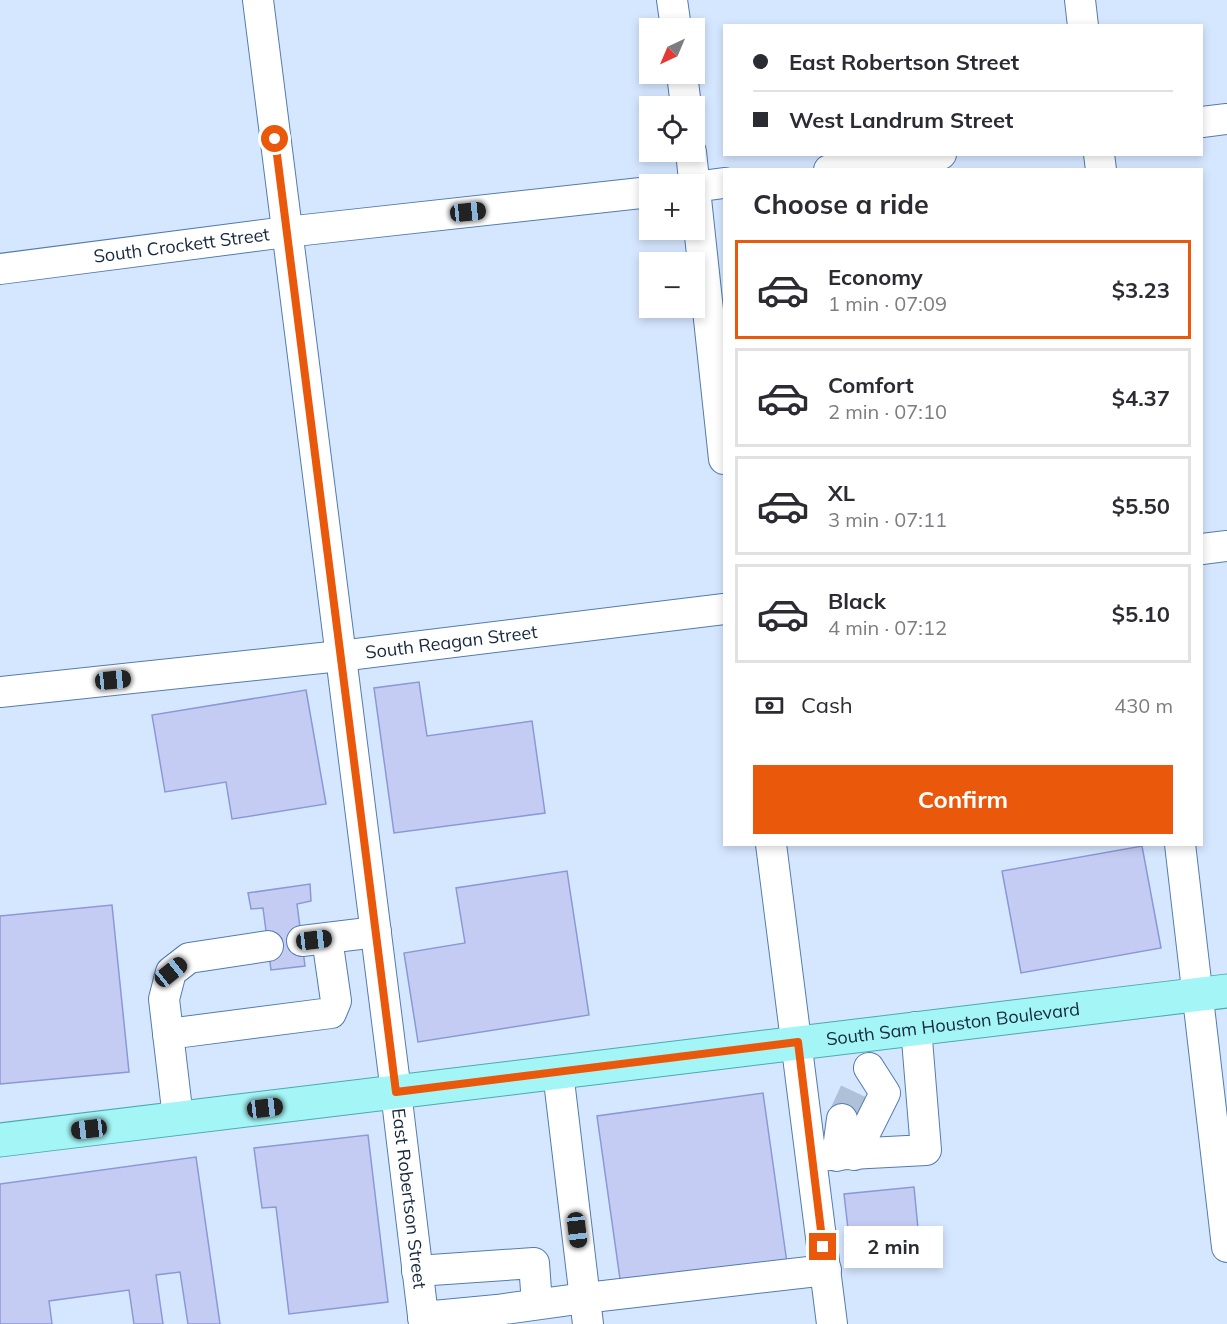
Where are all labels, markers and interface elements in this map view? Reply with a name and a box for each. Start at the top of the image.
north arrow [639,18,705,84]
map controls [639,18,705,318]
text: East Robertson Street [789,48,1019,76]
button: locate [639,96,705,162]
text: West Landrum Street [789,106,1013,134]
route start [261,125,288,152]
button: + [639,174,705,240]
text: Choose a ride [753,187,929,221]
car [449,201,487,223]
street label: South Crockett Street [92,222,271,268]
button: − [639,252,705,318]
icon: car [756,263,810,317]
text: Economy [828,263,923,291]
text: $3.23 [1112,276,1170,304]
text: 1 min · 07:09 [828,291,947,316]
icon: car [756,371,810,425]
text: Comfort [828,371,914,399]
text: $4.37 [1112,384,1170,412]
text: 2 min · 07:10 [828,399,947,424]
icon: car [756,479,810,533]
text: XL [828,479,855,507]
text: $5.50 [1112,492,1170,520]
text: 3 min · 07:11 [828,507,947,532]
icon: car [756,587,810,641]
text: Black [828,587,886,615]
text: $5.10 [1112,600,1170,628]
text: 4 min · 07:12 [828,615,947,640]
street label: South Reagan Street [364,620,539,664]
car [94,669,132,691]
icon: cash [753,689,786,722]
text: Cash [801,691,853,719]
text: 430 m [1114,693,1173,718]
button: Confirm [753,765,1173,834]
car [295,929,333,951]
car [151,954,191,990]
street label: South Sam Houston Boulevard [825,997,1081,1051]
car [246,1097,284,1119]
street label: East Robertson Street [387,1107,432,1290]
car [70,1118,108,1140]
car [566,1211,588,1249]
callout: 2 min [844,1226,943,1268]
route end [809,1233,836,1260]
text: 2 min [867,1234,920,1259]

